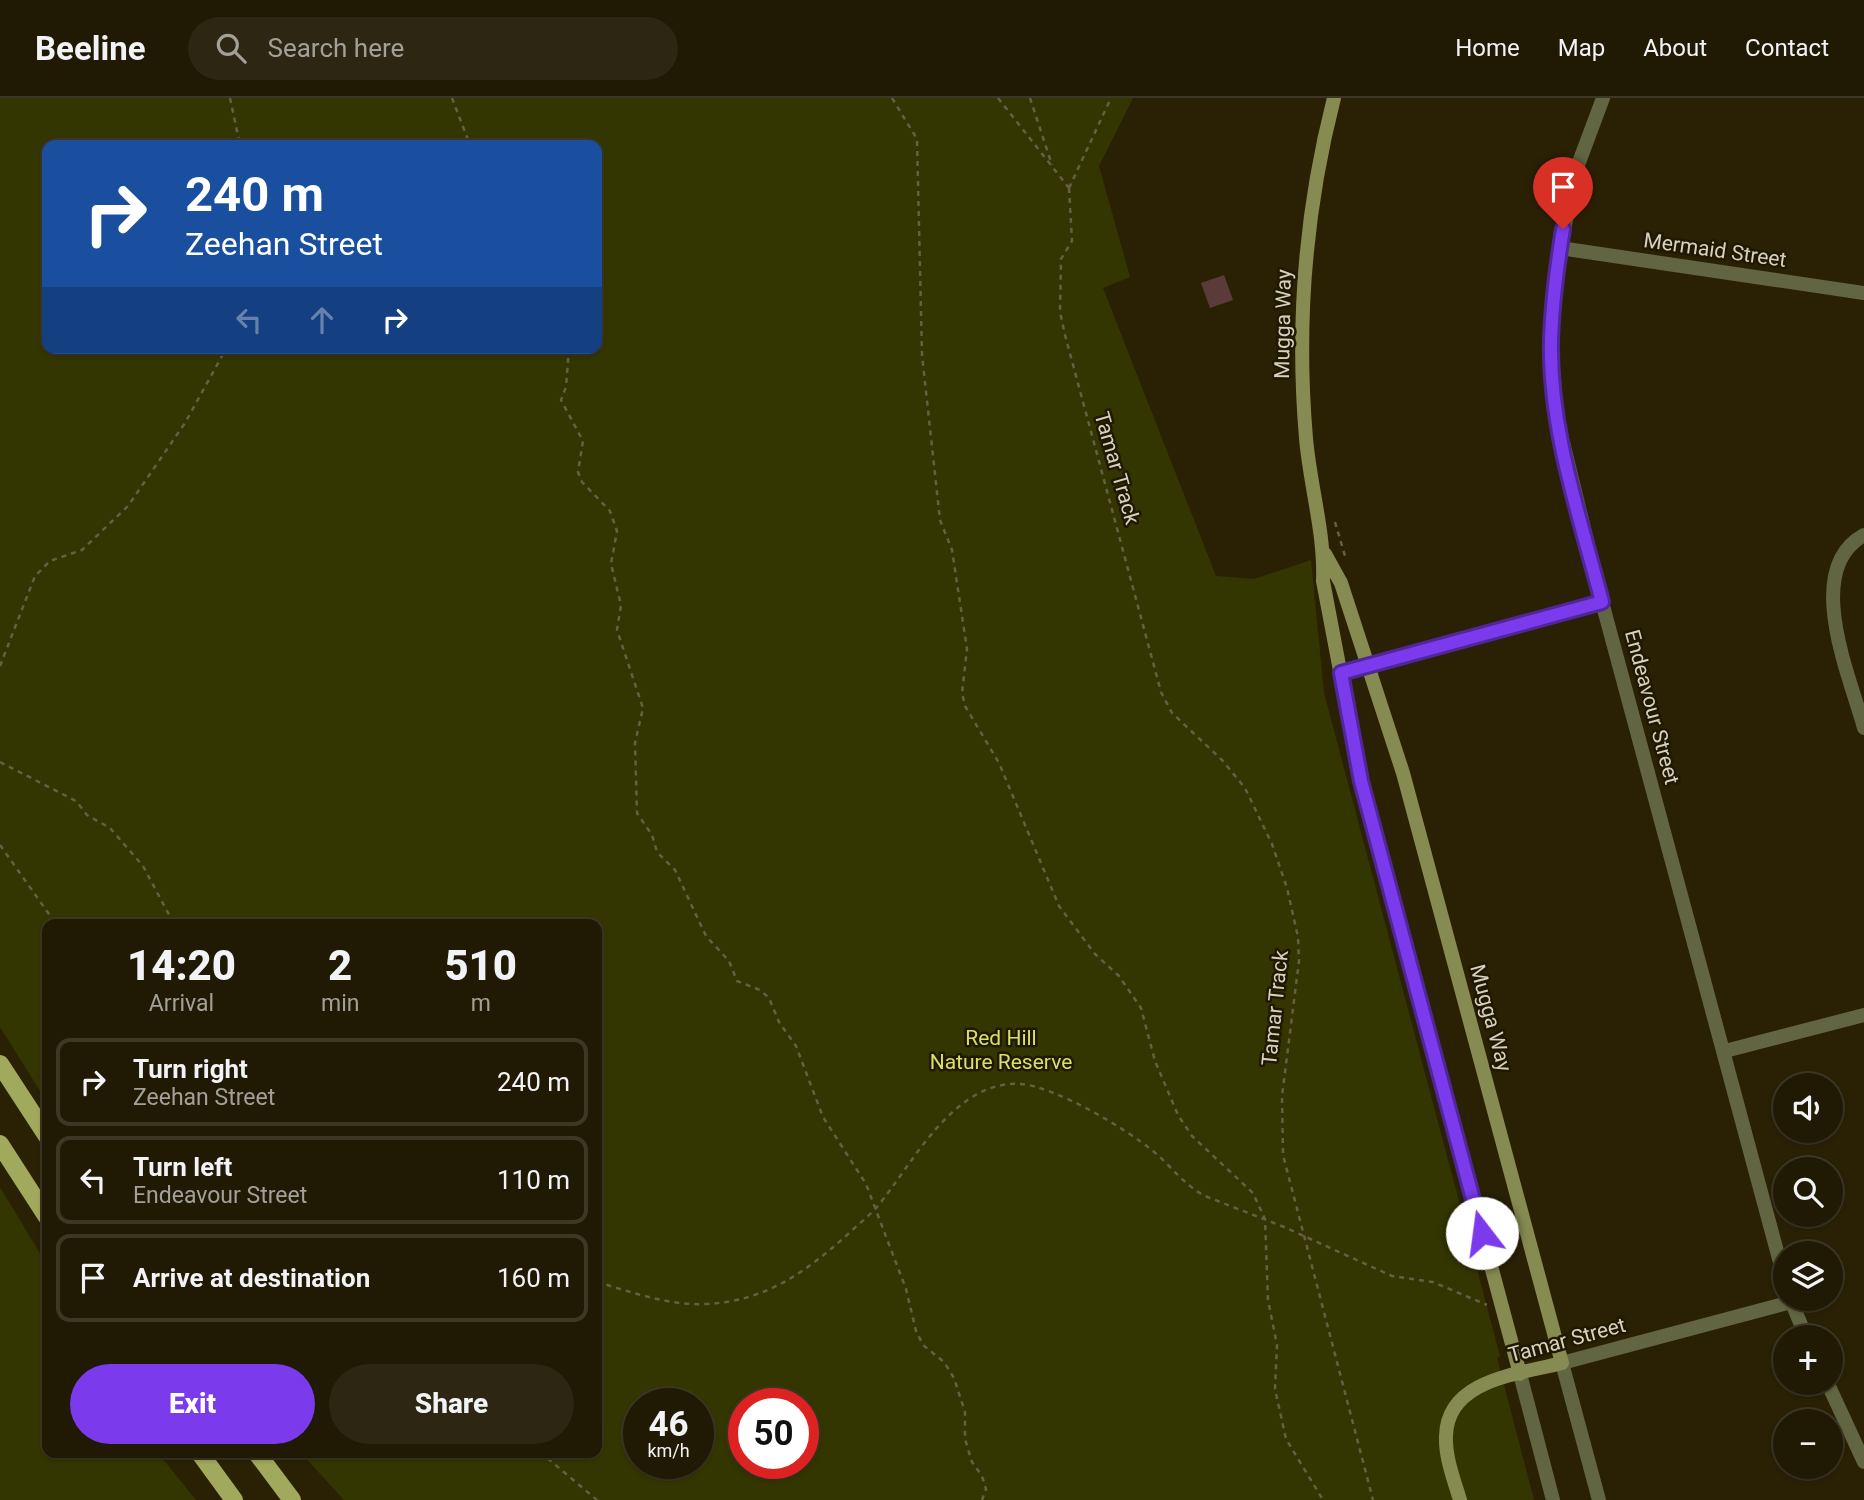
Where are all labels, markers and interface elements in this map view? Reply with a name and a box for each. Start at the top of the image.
search box [188,17,678,80]
text: Beeline [35,29,146,68]
icon: search [212,29,250,67]
text: Search here [268,33,404,63]
text: Home [1455,34,1520,62]
text: Map [1558,34,1605,62]
text: About [1643,34,1707,62]
text: Contact [1745,34,1829,62]
pin [1533,157,1593,229]
text: 240 m [185,166,324,223]
icon: right [70,168,161,259]
icon: arrive [1544,168,1582,206]
text: Zeehan Street [185,225,383,263]
street label: Mermaid Street [1642,228,1788,272]
street label: Mugga Way [1270,269,1296,379]
icon: left [230,301,268,339]
icon: ahead [303,301,341,339]
icon: right [376,301,414,339]
street label: Tamar Track [1089,409,1145,527]
street label: Endeavour Street [1620,627,1684,787]
text: 14:20 [127,941,236,990]
text: 2 [328,941,352,990]
text: 510 [444,941,517,990]
street label: Tamar Track [1257,949,1293,1067]
street label: Mugga Way [1465,962,1517,1074]
text: Arrival [149,990,214,1017]
text: min [321,990,359,1017]
text: m [471,990,491,1017]
park label: Red Hill Nature Reserve [930,1026,1072,1074]
text: Turn right [133,1054,248,1084]
icon: right [74,1063,112,1101]
text: 240 m [497,1067,570,1097]
map controls [1773,1073,1843,1479]
button: sound [1773,1073,1843,1143]
text: Zeehan Street [133,1084,275,1111]
text: Turn left [133,1152,232,1182]
button: search [1773,1157,1843,1227]
icon: left [74,1161,112,1199]
text: 110 m [497,1165,570,1195]
text: Endeavour Street [133,1182,307,1209]
position arrow [1445,1196,1519,1270]
button: layers [1773,1241,1843,1311]
icon: arrive [74,1259,112,1297]
text: Arrive at destination [133,1263,370,1293]
text: 160 m [497,1263,570,1293]
street label: Tamar Street [1506,1313,1628,1367]
button: + [1773,1325,1843,1395]
button: Exit [70,1364,315,1444]
button: Share [329,1364,574,1444]
speed limit sign: 50 [728,1388,819,1479]
text: 46 [648,1404,689,1445]
button: − [1773,1409,1843,1479]
text: km/h [647,1440,690,1461]

